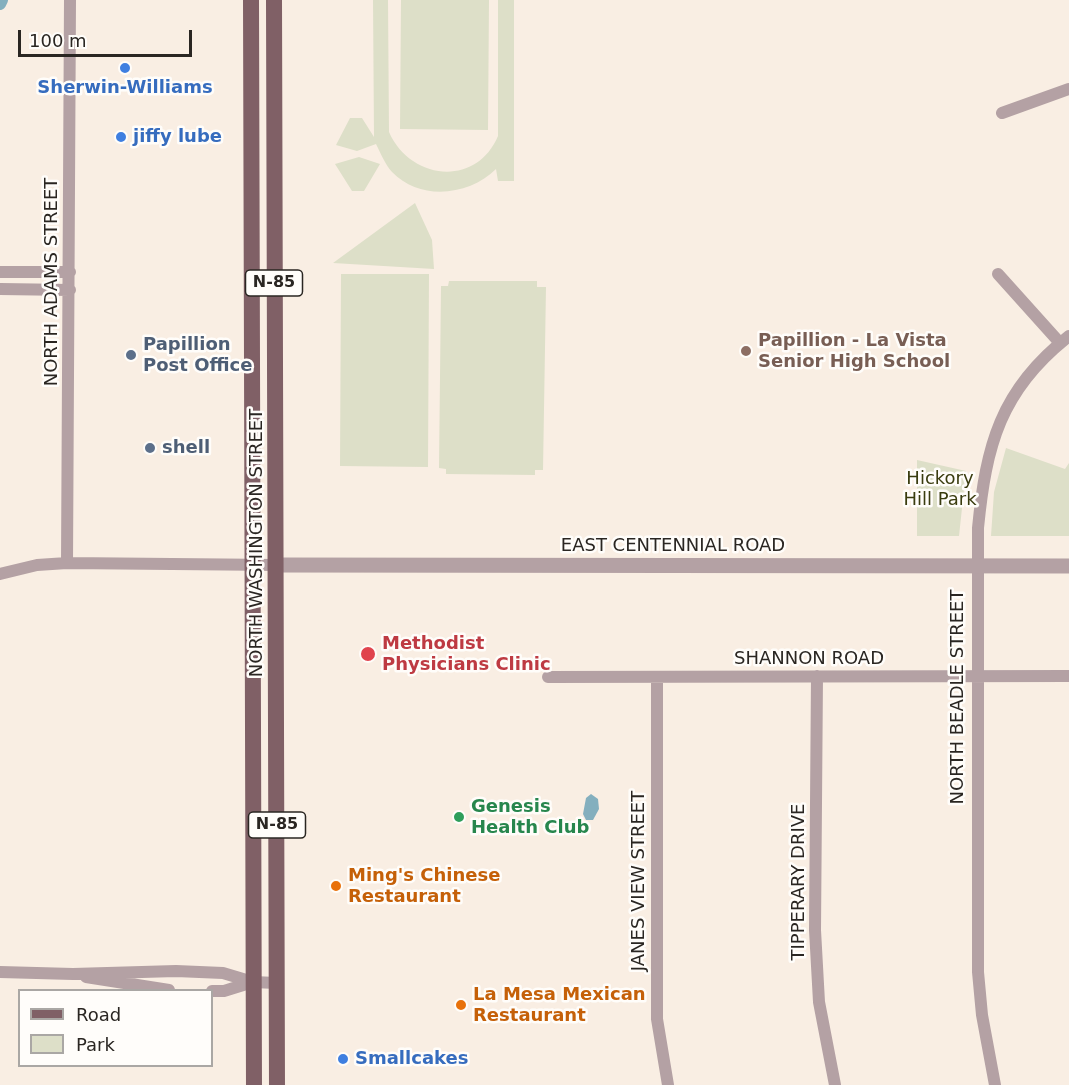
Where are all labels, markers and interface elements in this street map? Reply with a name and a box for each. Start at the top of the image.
scale bar [21,18,195,56]
text: 100 m [29,30,87,51]
marker: Sherwin-Williams [118,61,132,75]
place label: Sherwin-Williams [37,77,213,99]
place label: jiffy lube [133,126,222,148]
marker: jiffy lube [114,130,128,144]
street label: NORTH ADAMS STREET [41,178,63,386]
road number: N-85 [246,270,302,296]
place label: Papillion - La Vista Senior High School [758,330,950,372]
place label: Papillion Post Office [143,334,252,376]
marker: Papillion - La Vista Senior High School [739,344,753,358]
marker: Papillion Post Office [124,348,138,362]
street label: NORTH WASHINGTON STREET [246,409,268,677]
place label: shell [162,437,210,459]
marker: shell [143,441,157,455]
park label: Hickory Hill Park [903,468,977,510]
street label: EAST CENTENNIAL ROAD [561,535,785,557]
street label: NORTH BEADLE STREET [947,590,969,804]
place label: Methodist Physicians Clinic [382,633,551,676]
marker: Methodist Physicians Clinic [359,645,377,663]
street label: SHANNON ROAD [734,648,884,670]
street label: JANES VIEW STREET [628,791,650,971]
place label: Genesis Health Club [471,796,589,838]
street label: TIPPERARY DRIVE [788,804,810,960]
marker: Genesis Health Club [452,810,466,824]
road number: N-85 [248,812,306,838]
place label: Ming's Chinese Restaurant [348,865,500,908]
marker: Ming's Chinese Restaurant [329,879,343,893]
place label: La Mesa Mexican Restaurant [473,984,646,1026]
legend [18,989,213,1067]
marker: La Mesa Mexican Restaurant [454,998,468,1012]
text: Road [76,1004,121,1025]
text: Park [76,1034,115,1055]
place label: Smallcakes [355,1048,468,1070]
marker: Smallcakes [336,1052,350,1066]

